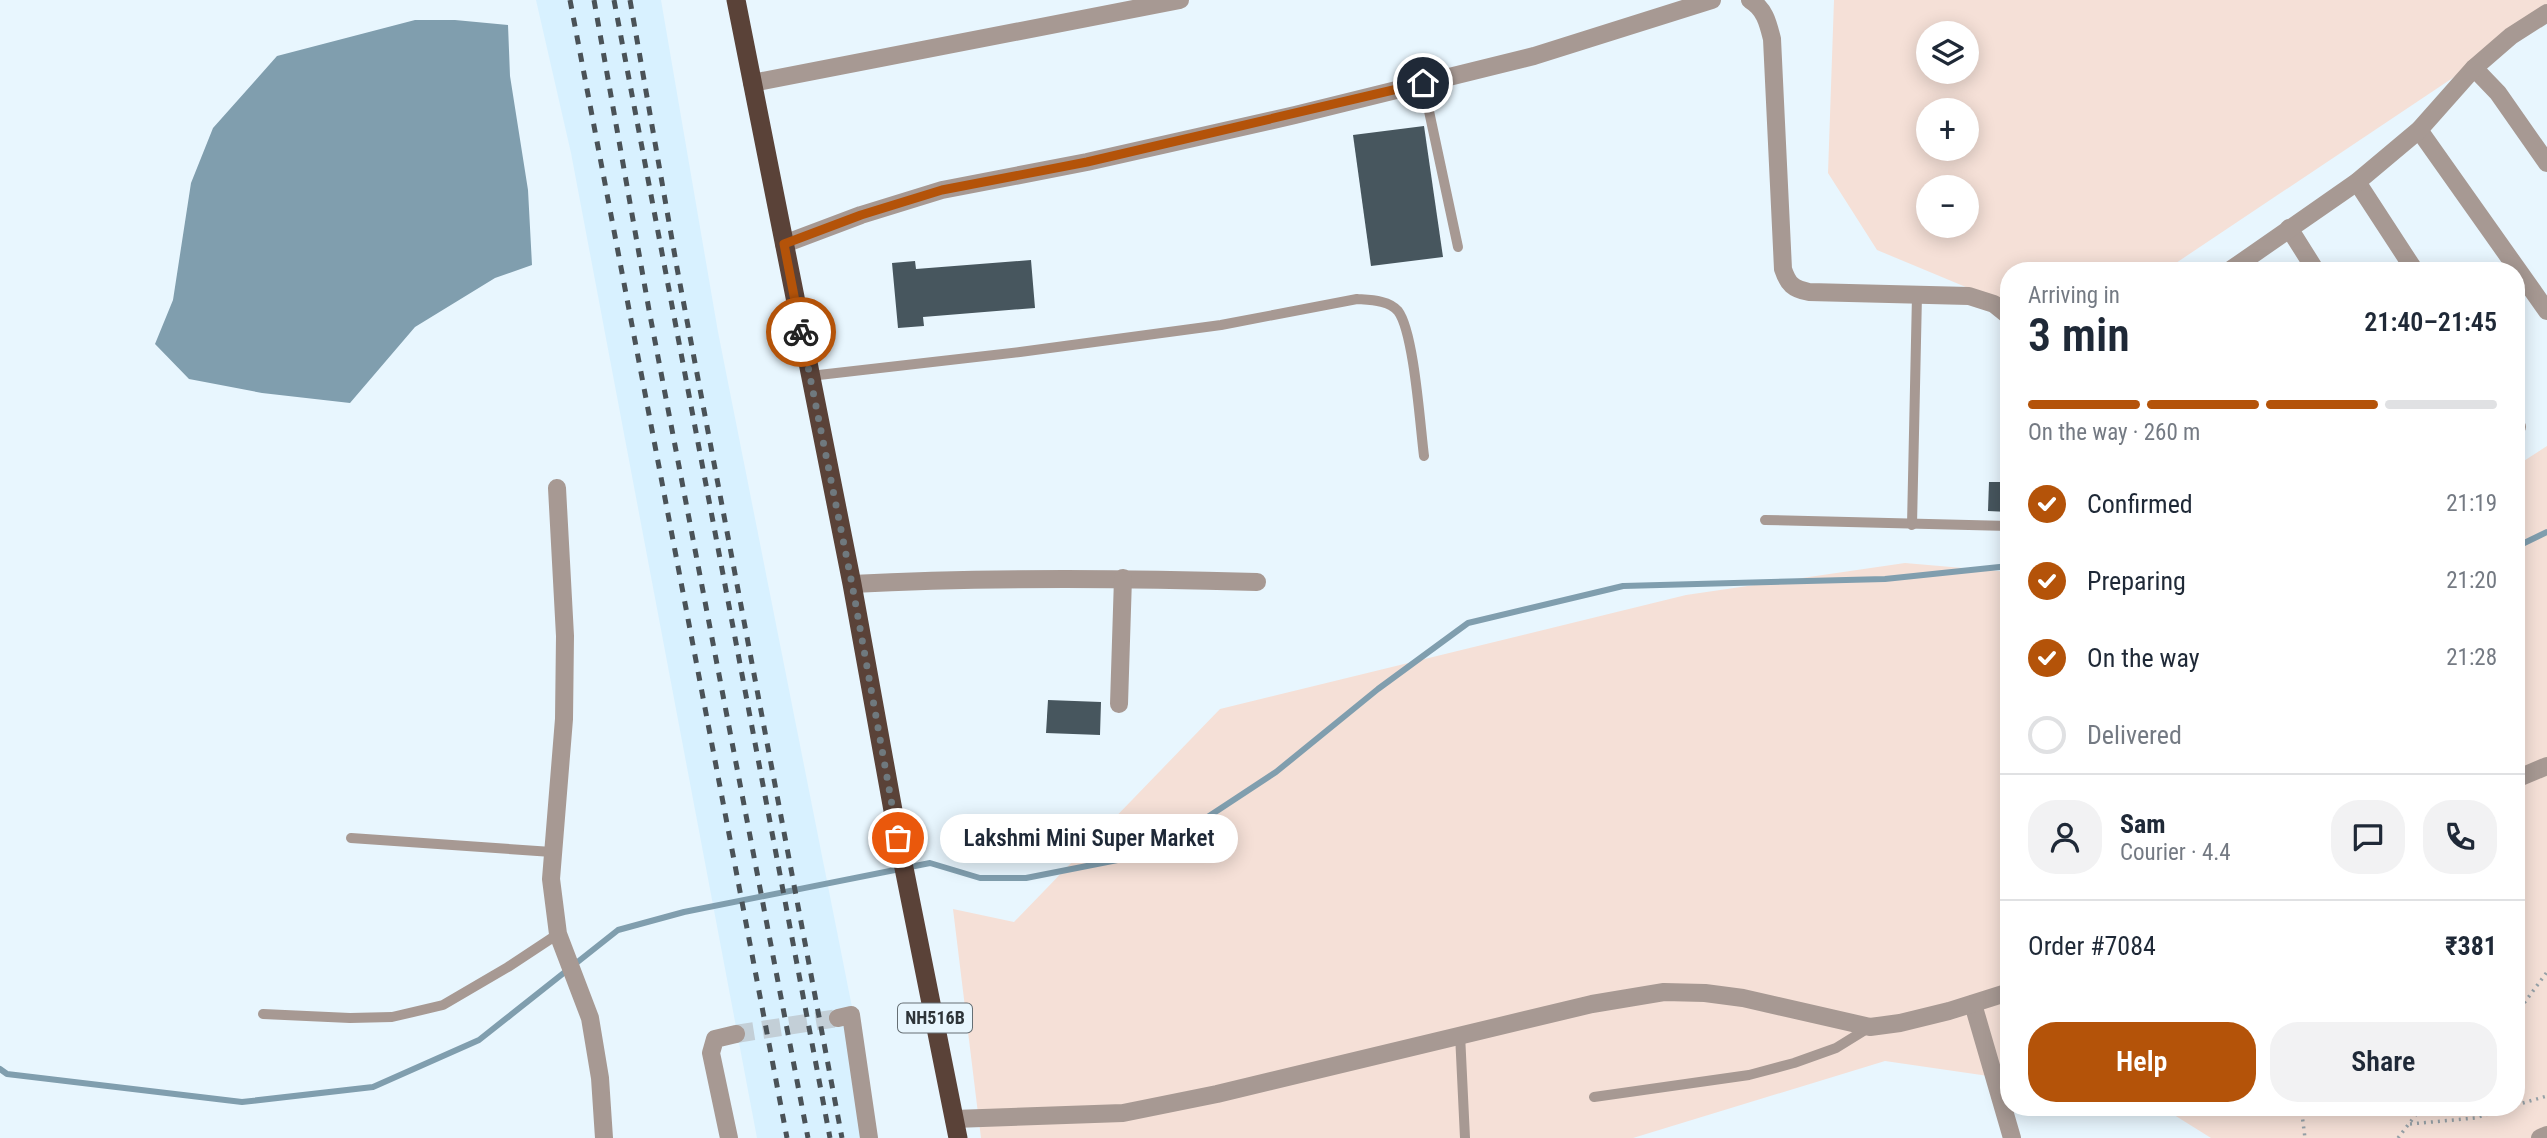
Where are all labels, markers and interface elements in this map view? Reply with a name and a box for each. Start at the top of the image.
map controls [1916,21,1979,238]
button: layers [1916,21,1979,84]
pin [1393,53,1453,113]
icon: home [1404,64,1442,102]
button: + [1916,98,1979,161]
button: − [1916,175,1979,238]
text: Arriving in [2028,282,2120,309]
courier [766,297,836,367]
text: 21:40–21:45 [2364,307,2497,337]
text: 3 min [2028,308,2130,362]
icon: bike [782,313,820,351]
text: On the way · 260 m [2028,419,2200,446]
icon: check [2028,485,2066,523]
text: Confirmed [2087,489,2193,519]
text: 21:19 [2446,490,2497,517]
icon: check [2028,562,2066,600]
text: Preparing [2087,566,2186,596]
text: 21:20 [2446,567,2497,594]
icon: check [2028,639,2066,677]
text: On the way [2087,643,2200,673]
text: 21:28 [2446,644,2497,671]
text: Delivered [2087,720,2182,750]
button: person [2028,800,2102,874]
button: chat [2331,800,2405,874]
button: phone [2423,800,2497,874]
pin [868,808,928,868]
text: Sam [2120,809,2166,839]
callout: Lakshmi Mini Super Market [940,814,1238,862]
icon: bag [879,819,917,857]
text: Lakshmi Mini Super Market [964,825,1214,852]
text: Courier · 4.4 [2120,839,2231,866]
text: Order #7084 [2028,931,2156,961]
text: ₹381 [2445,931,2497,961]
road number: NH516B [898,1003,972,1032]
button: Help [2028,1022,2256,1102]
button: Share [2270,1022,2497,1102]

